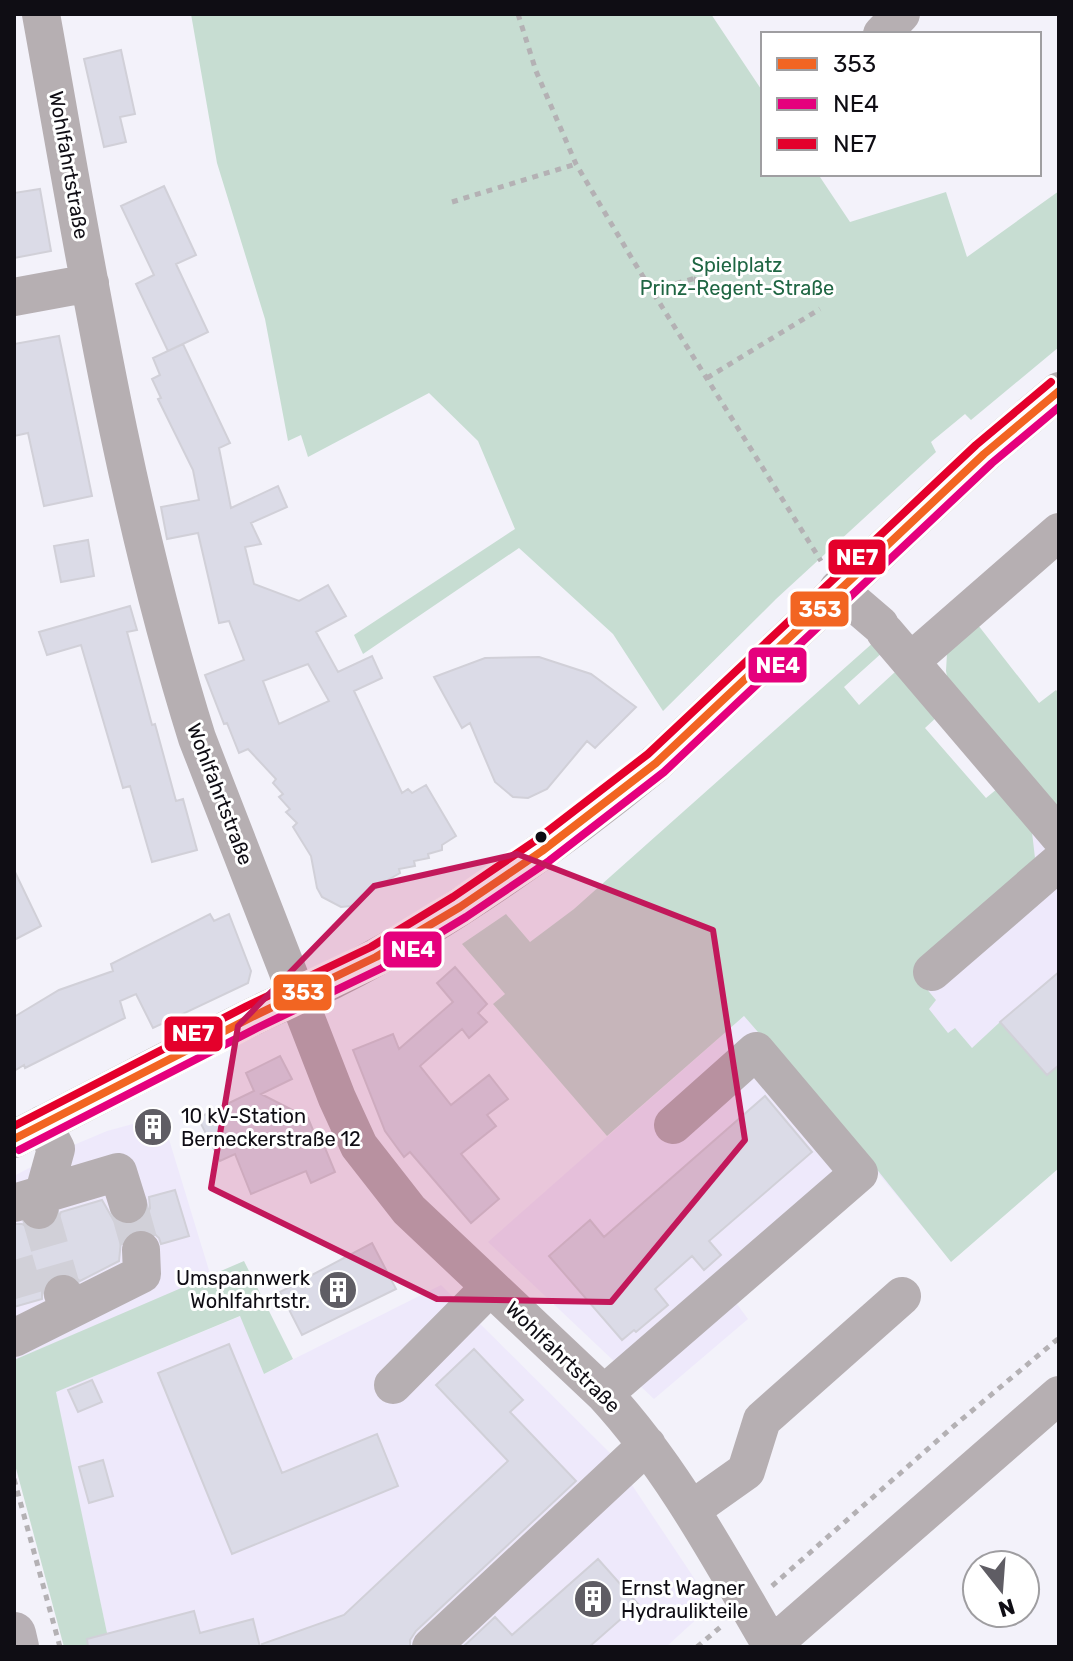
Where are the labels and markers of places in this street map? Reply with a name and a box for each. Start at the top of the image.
unlabelled marker [533,829,549,845]
place label: 10 kV-Station Berneckerstraße 12 [181,1104,361,1151]
building icon: 10 kV-Station Berneckerstraße 12 [132,1106,174,1148]
place label: Umspannwerk Wohlfahrtstr. [176,1266,311,1313]
building icon: Umspannwerk Wohlfahrtstr. [317,1269,359,1311]
place label: Ernst Wagner Hydraulikteile [621,1576,748,1623]
building icon: Ernst Wagner Hydraulikteile [572,1578,614,1620]

